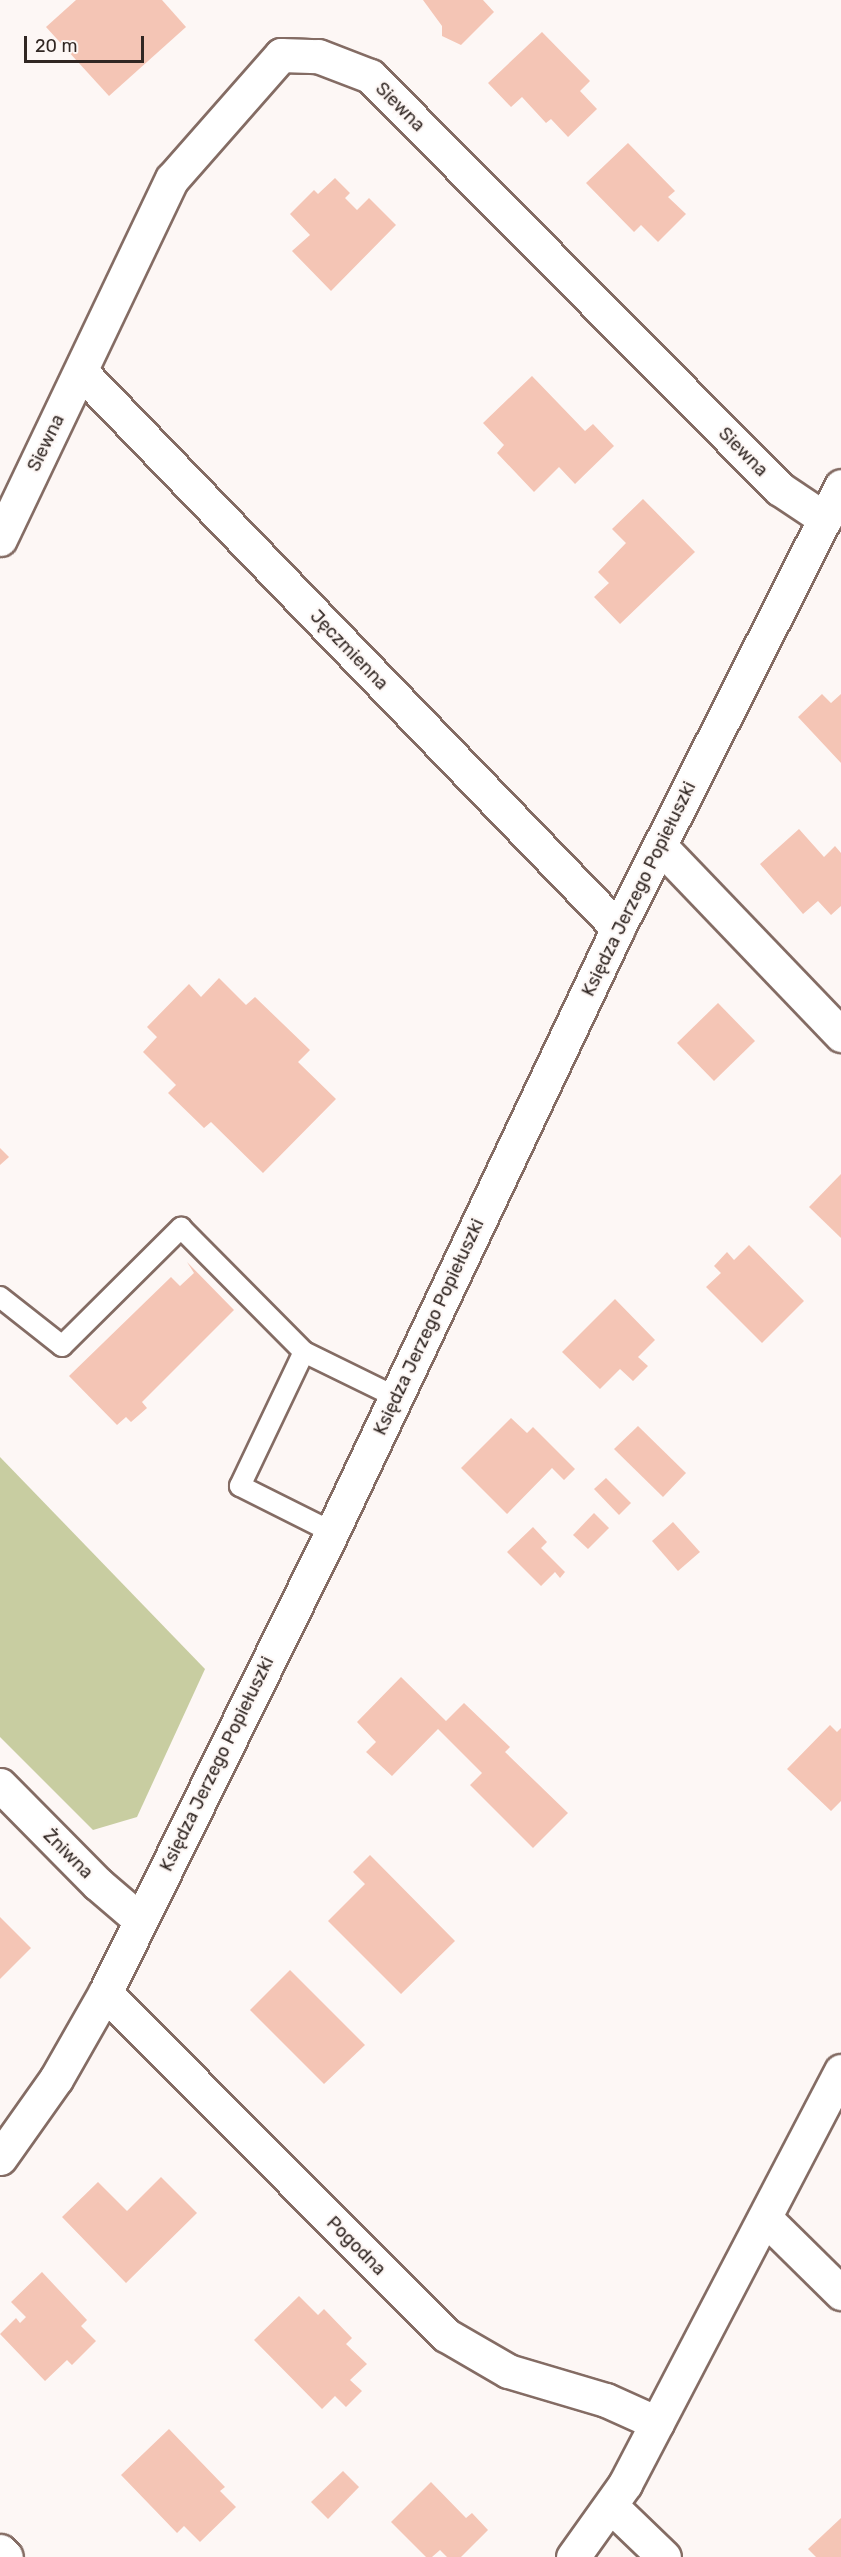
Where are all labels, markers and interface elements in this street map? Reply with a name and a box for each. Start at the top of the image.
scale bar [27,24,147,62]
text: 20 m [35,35,77,57]
street label: Siewna [371,78,429,136]
street label: Siewna [23,411,69,475]
street label: Siewna [714,423,772,481]
street label: Jęczmienna [306,606,392,694]
street label: Księdza Jerzego Popiełuszki [578,778,700,1000]
street label: Księdza Jerzego Popiełuszki [369,1215,489,1439]
street label: Księdza Jerzego Popiełuszki [156,1653,278,1875]
street label: Żniwna [39,1825,97,1883]
street label: Pogodna [322,2212,390,2280]

